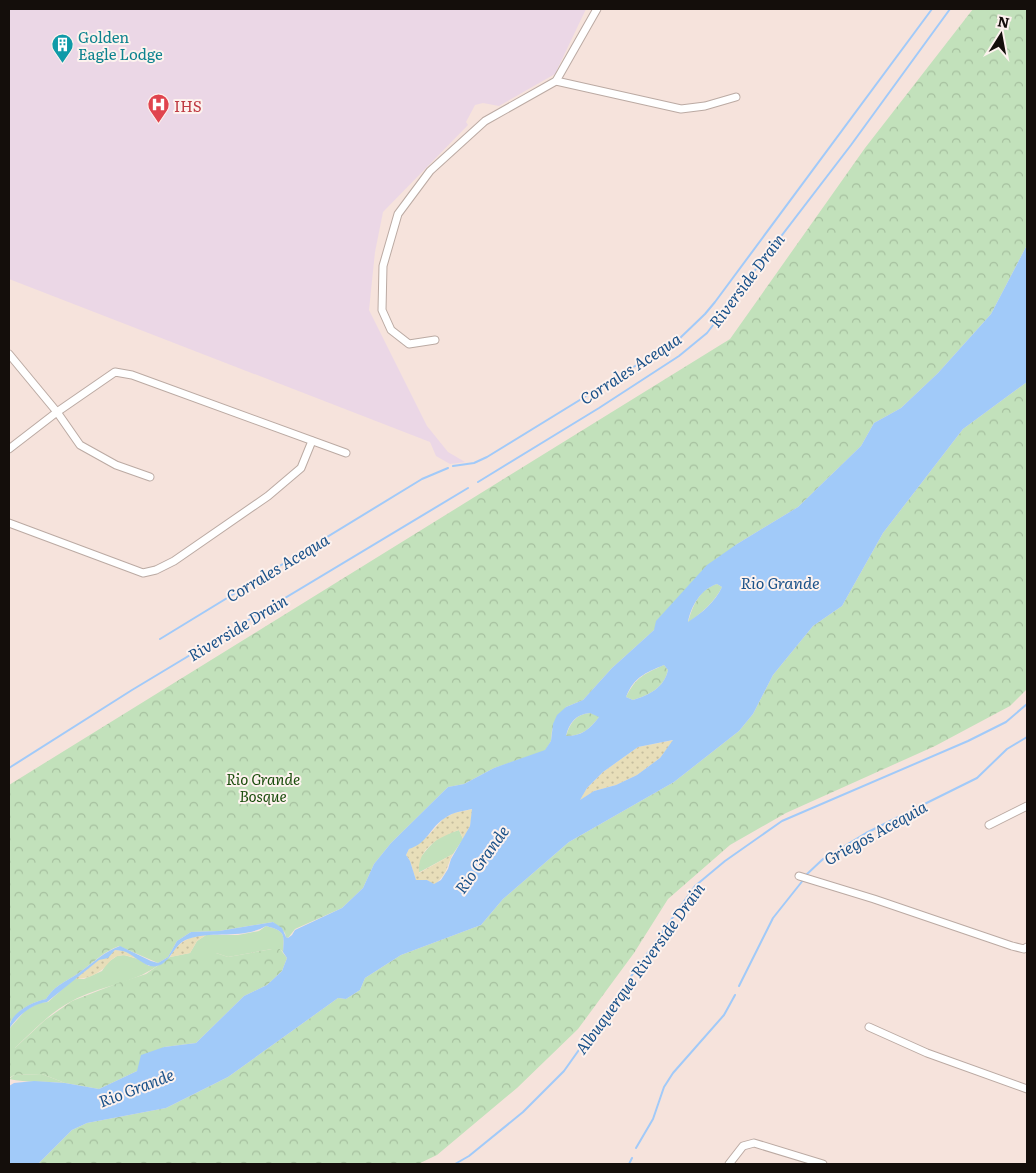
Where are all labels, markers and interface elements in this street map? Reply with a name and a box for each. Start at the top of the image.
north arrow [976,10,1026,60]
text: N [996,10,1012,32]
place label: Golden Eagle Lodge [78,25,163,65]
building icon: Golden Eagle Lodge [50,33,74,64]
hospital icon: IHS [146,93,170,124]
place label: IHS [174,94,202,117]
water label: Riverside Drain [703,227,790,332]
water label: Corrales Acequa [575,326,686,410]
water label: Corrales Acequa [221,526,334,607]
water label: Rio Grande [740,570,820,594]
water label: Riverside Drain [183,588,292,666]
park label: Rio Grande Bosque [226,767,300,807]
water label: Griegos Acequia [819,793,932,870]
water label: Rio Grande [448,820,514,898]
water label: Albuquerque Riverside Drain [568,877,710,1059]
water label: Rio Grande [95,1062,177,1112]

